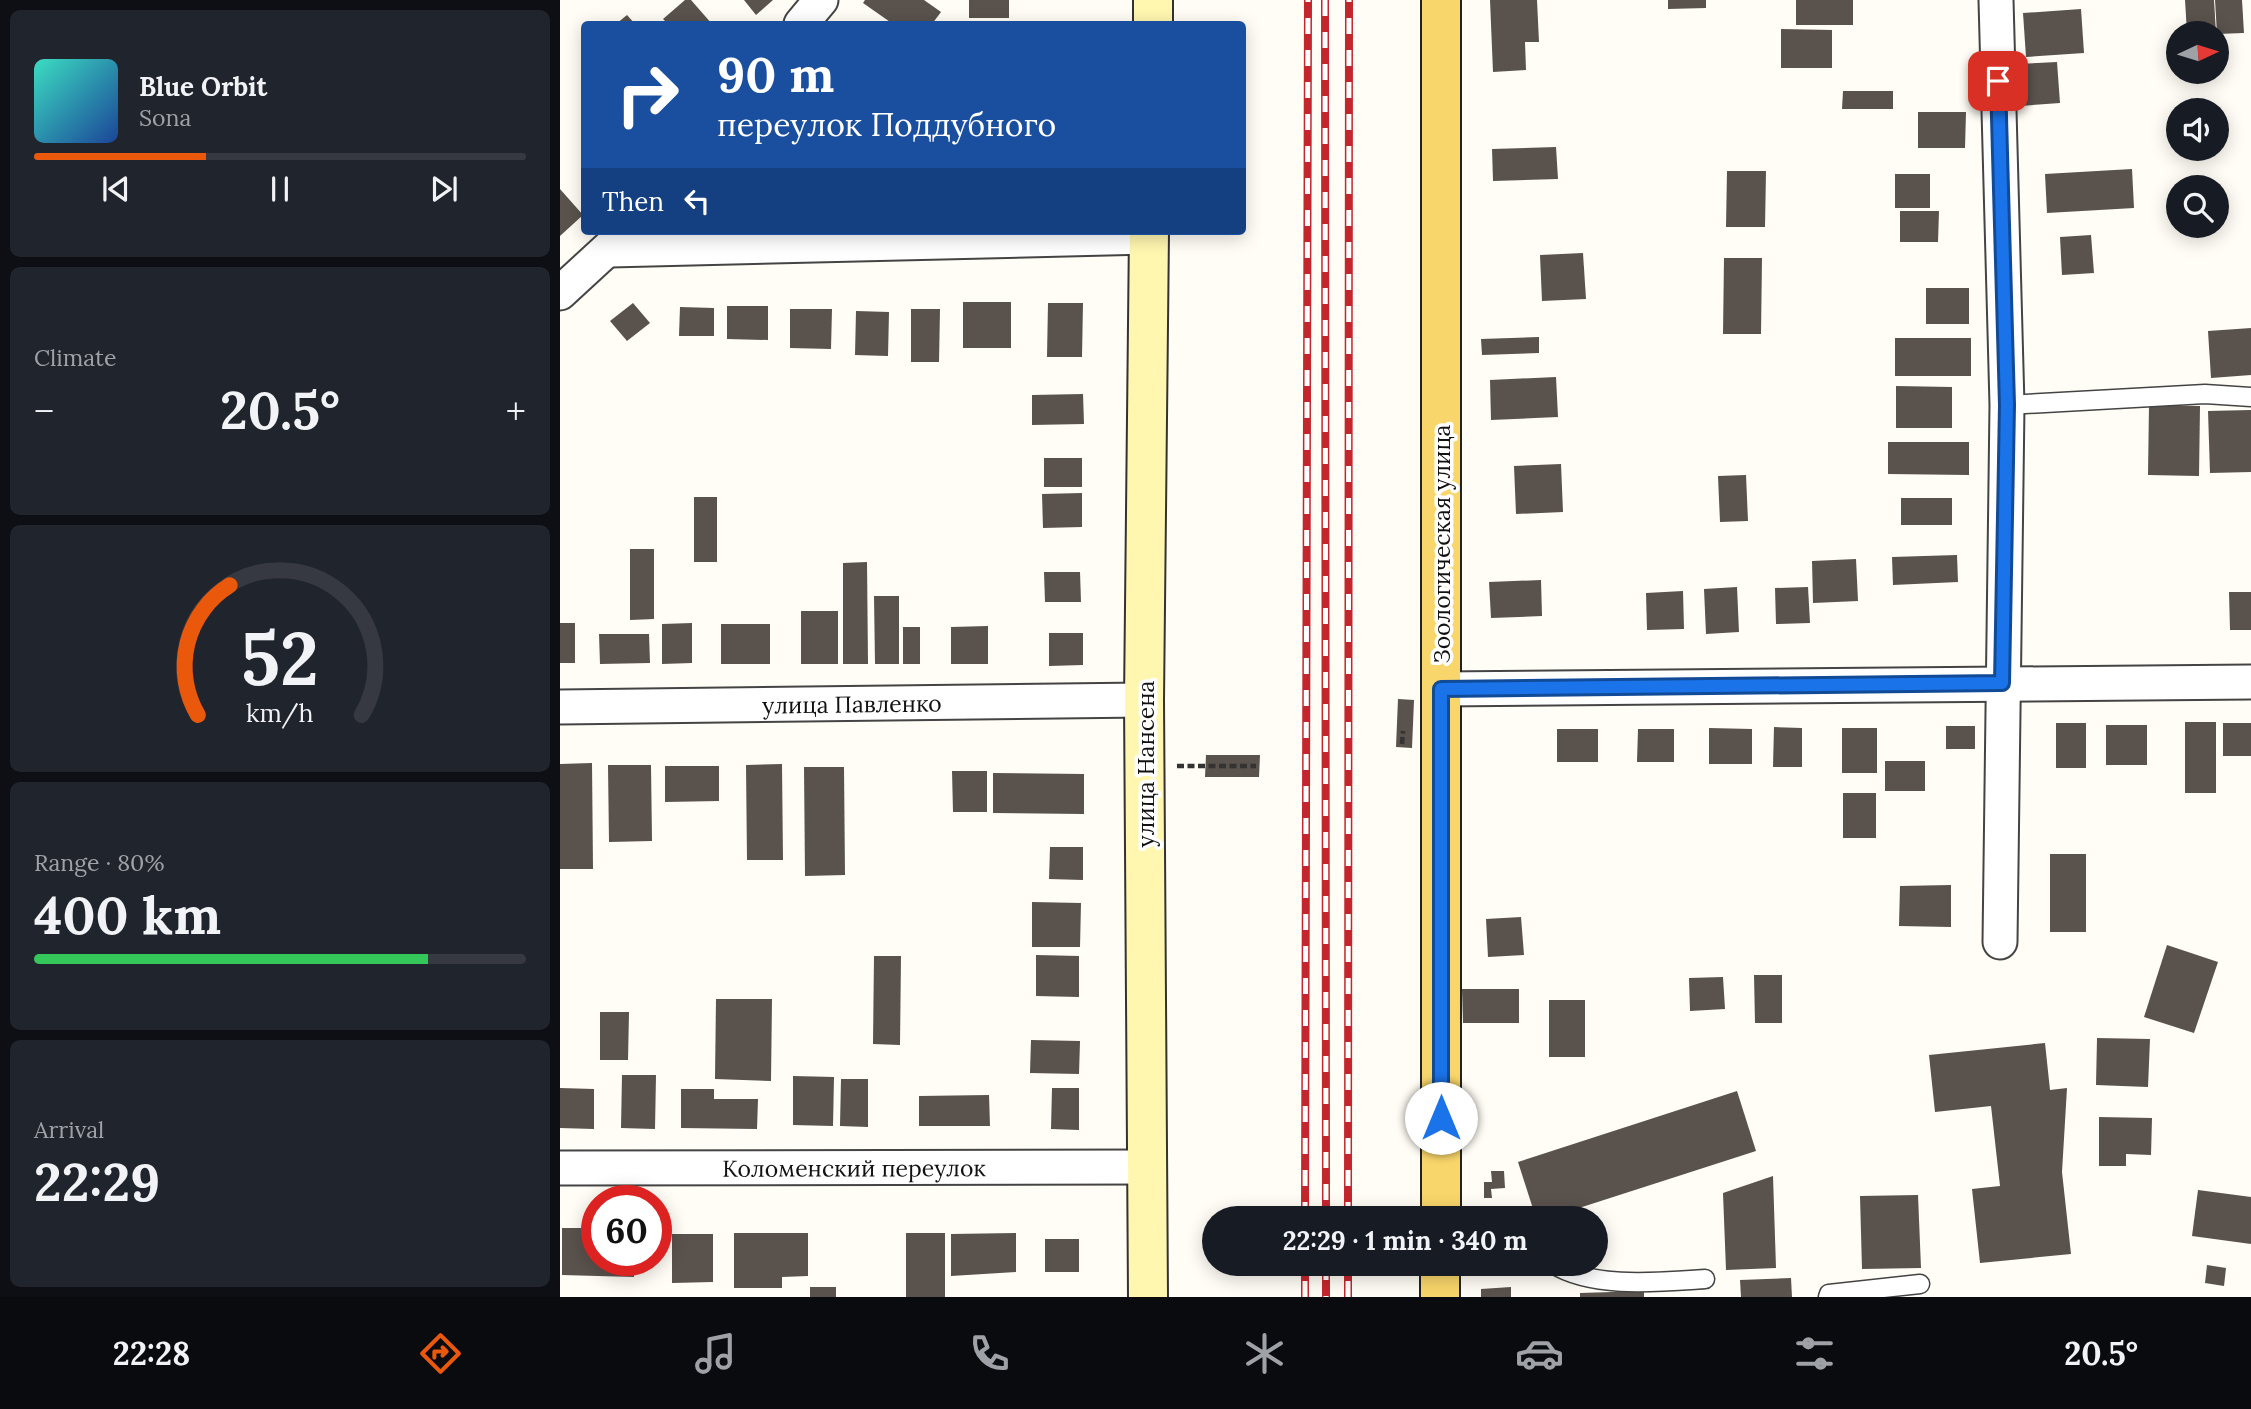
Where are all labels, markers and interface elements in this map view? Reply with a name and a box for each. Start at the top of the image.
north arrow [2166,21,2230,84]
map controls [2166,21,2229,238]
text: 90 m [717,43,834,105]
icon: right [602,49,693,140]
pin [1968,51,2028,111]
icon: arrive [1979,62,2017,100]
text: Blue Orbit [139,70,267,103]
button: sound [2166,98,2229,161]
text: Sona [139,103,191,132]
text: переулок Поддубного [717,104,1056,145]
icon: previous [97,170,135,208]
icon: pause [261,170,299,208]
icon: next [425,170,463,208]
button: search [2166,175,2229,238]
icon: left [678,182,716,220]
text: Then [602,185,664,218]
text: Climate [34,343,116,372]
text: 20.5° [220,377,340,443]
text: − [34,387,54,435]
text: + [506,387,526,435]
street label: Зоологическая улица [1427,424,1456,663]
text: 52 [241,612,319,705]
street label: улица Нансена [1131,680,1160,847]
street label: улица Павленко [762,688,942,719]
text: km/h [246,696,314,728]
text: Range · 80% [34,848,164,877]
text: 400 km [34,882,221,948]
position arrow [1404,1081,1478,1155]
text: Arrival [34,1115,104,1144]
text: 22:29 [34,1149,160,1215]
street label: Коломенский переулок [722,1153,986,1182]
speed limit sign: 60 [581,1185,672,1276]
text: 22:29 · 1 min · 340 m [1283,1224,1527,1257]
icon: directions [416,1329,465,1378]
icon: music [691,1329,740,1378]
icon: phone [965,1329,1014,1378]
icon: climate [1240,1329,1289,1378]
icon: car [1515,1329,1564,1378]
icon: filters [1790,1329,1839,1378]
text: 22:28 [113,1333,190,1374]
text: 20.5° [2064,1333,2138,1374]

